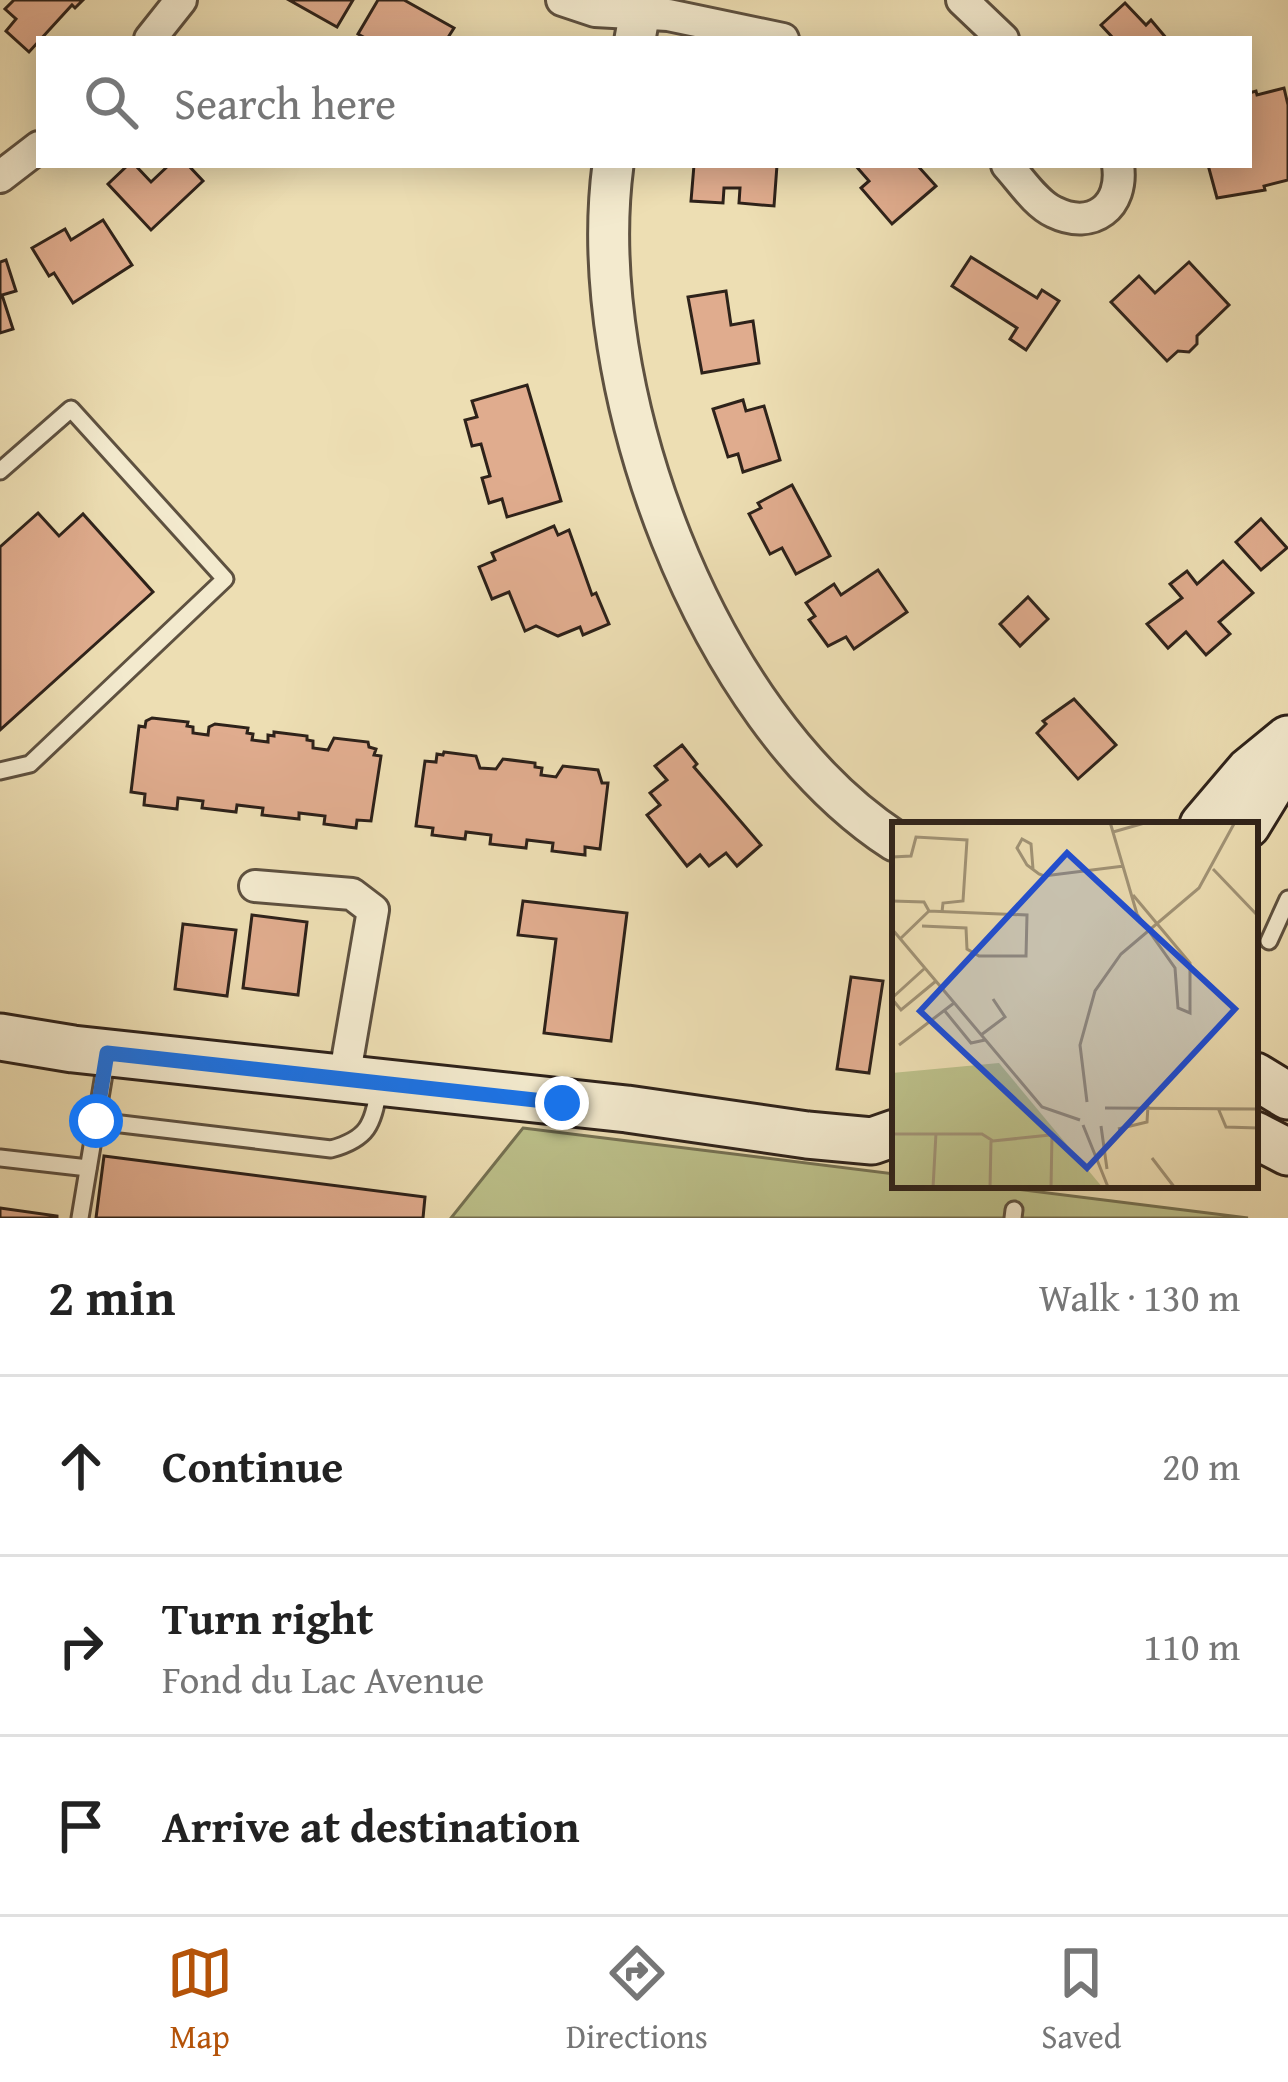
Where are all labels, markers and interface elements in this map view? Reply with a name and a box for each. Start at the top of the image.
search box [36,36,1252,168]
icon: search [78,69,144,135]
text: Search here [174,70,396,135]
inset map [892,822,1258,1188]
route end [535,1076,589,1130]
route start [69,1094,123,1148]
text: 2 min [48,1259,175,1334]
text: Walk · 130 m [1039,1268,1240,1325]
icon: ahead [48,1433,114,1499]
text: Continue [162,1433,343,1498]
text: 20 m [1162,1437,1240,1494]
text: Turn right [162,1585,374,1650]
icon: right [48,1613,114,1679]
text: 110 m [1143,1617,1240,1674]
text: Fond du Lac Avenue [162,1650,484,1707]
icon: arrive [48,1793,114,1859]
text: Arrive at destination [162,1793,580,1858]
tab: Map [167,1940,233,2060]
tab: Directions [566,1940,708,2060]
tab: Saved [1041,1940,1121,2060]

